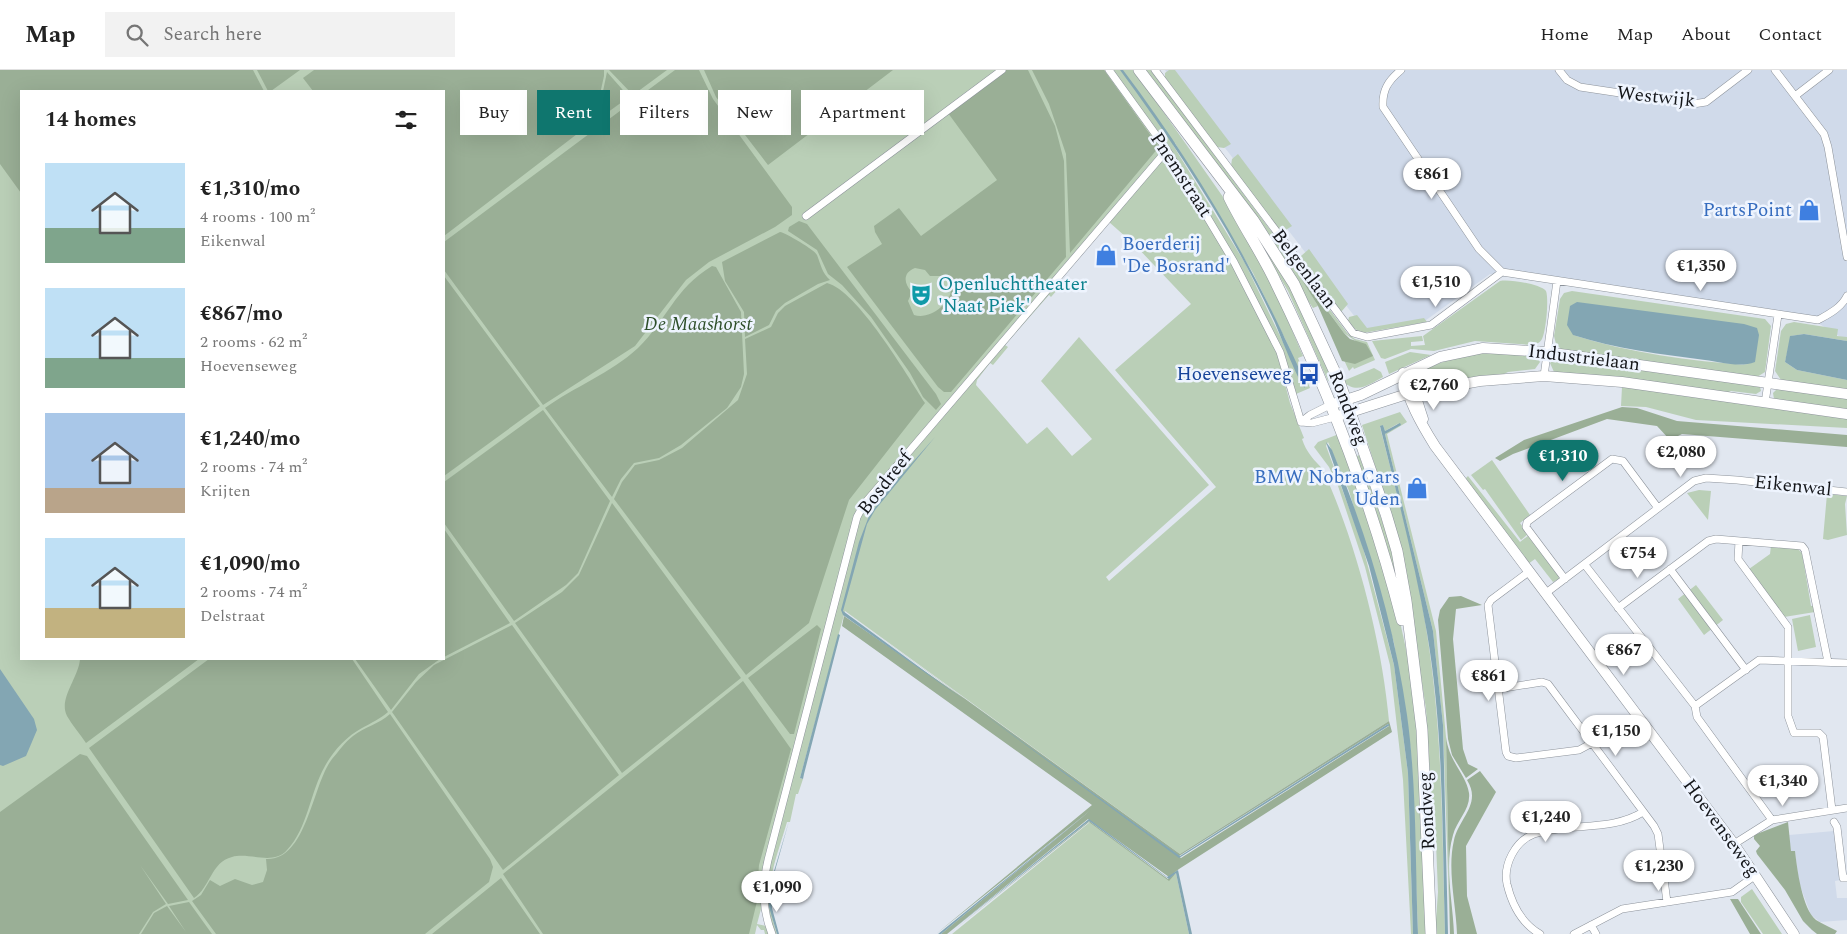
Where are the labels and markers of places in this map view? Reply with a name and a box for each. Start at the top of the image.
pin: €861 [1402,158,1462,200]
place label: PartsPoint [1703,196,1792,225]
shop icon: PartsPoint [1796,197,1822,223]
place label: Boerderij 'De Bosrand' [1122,230,1230,281]
shop icon: Boerderij 'De Bosrand' [1093,242,1119,268]
pin: €1,350 [1660,250,1742,292]
pin: €1,510 [1395,266,1477,308]
place label: Openluchttheater 'Naat Piek' [938,270,1088,321]
theatre icon: Openluchttheater 'Naat Piek' [908,282,934,308]
place label: Hoevenseweg [1176,360,1292,389]
bus stop icon: Hoevenseweg [1296,361,1322,387]
pin: €2,760 [1393,368,1475,411]
pin: €2,080 [1640,436,1722,478]
pin: €1,310 [1522,440,1604,482]
place label: BMW NobraCars Uden [1254,463,1400,514]
shop icon: BMW NobraCars Uden [1404,475,1430,501]
pin: €754 [1608,536,1668,579]
pin: €867 [1594,634,1654,676]
pin: €861 [1459,660,1519,702]
pin: €1,150 [1575,714,1657,757]
pin: €1,340 [1742,764,1824,807]
pin: €1,240 [1505,800,1587,843]
pin: €1,230 [1618,850,1700,892]
pin: €1,090 [736,870,818,913]

